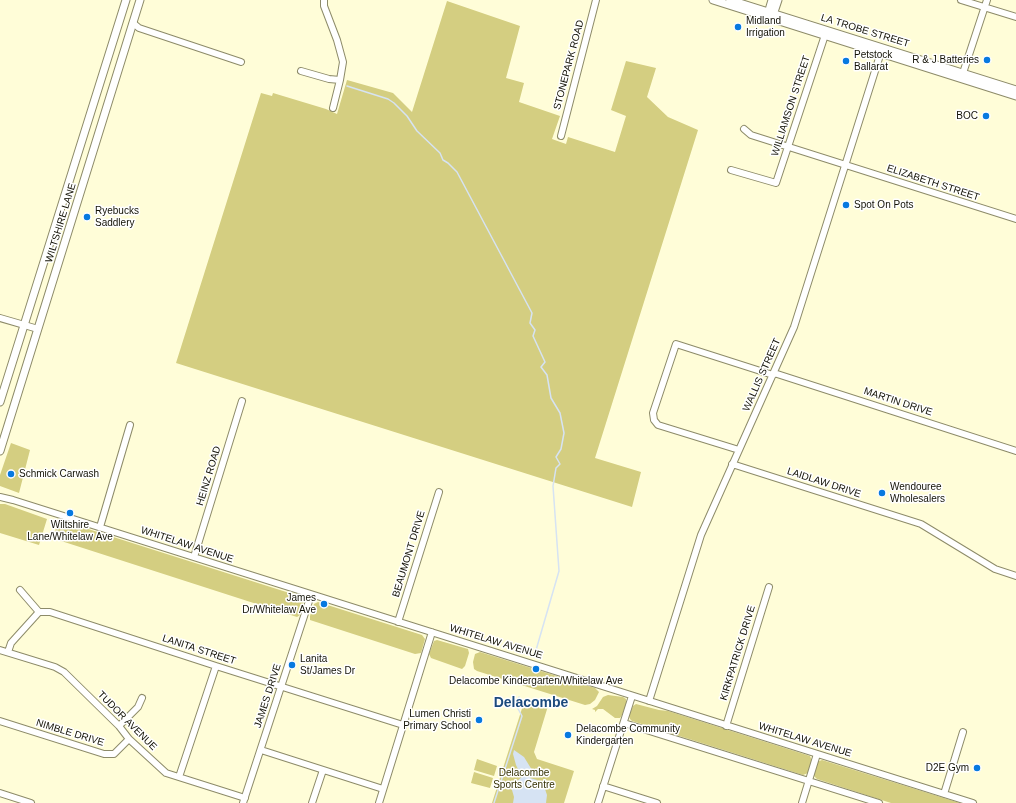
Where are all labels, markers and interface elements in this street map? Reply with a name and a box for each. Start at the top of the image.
street label: LA TROBE STREET [819,12,911,50]
place label: Midland Irrigation [746,15,785,38]
street label: STONEPARK ROAD [551,19,587,111]
marker: Midland Irrigation [733,22,743,32]
place label: Petstock Ballarat [854,49,892,72]
street label: WILLIAMSON STREET [769,54,813,158]
place label: R & J Batteries [912,54,979,66]
marker: R & J Batteries [982,55,992,65]
marker: Petstock Ballarat [841,56,851,66]
place label: BOC [956,110,978,122]
marker: BOC [981,111,991,121]
street label: ELIZABETH STREET [885,162,981,204]
street label: WILTSHIRE LANE [43,182,79,264]
place label: Spot On Pots [854,199,913,211]
marker: Spot On Pots [841,200,851,210]
place label: Ryebucks Saddlery [95,205,139,228]
marker: Ryebucks Saddlery [82,212,92,222]
street label: WALLIS STREET [741,337,783,413]
street label: MARTIN DRIVE [862,385,934,419]
street label: HEINZ ROAD [194,445,224,507]
street label: LAIDLAW DRIVE [786,465,862,501]
place label: Schmick Carwash [19,468,99,480]
marker: Schmick Carwash [6,469,16,479]
place label: Wendouree Wholesalers [890,481,945,504]
marker: Wendouree Wholesalers [877,488,887,498]
marker: Wiltshire Lane/Whitelaw Ave [65,508,75,518]
street label: BEAUMONT DRIVE [390,509,428,599]
place label: Wiltshire Lane/Whitelaw Ave [27,519,113,542]
street label: WHITELAW AVENUE [139,524,235,566]
place label: James Dr/Whitelaw Ave [242,592,316,616]
marker: James Dr/Whitelaw Ave [319,599,329,609]
street label: KIRKPATRICK DRIVE [718,604,758,702]
street label: WHITELAW AVENUE [448,622,544,662]
street label: LANITA STREET [161,632,237,668]
place label: Lanita St/James Dr [300,653,355,676]
marker: Lanita St/James Dr [287,660,297,670]
street label: JAMES DRIVE [252,662,284,730]
marker: Delacombe Kindergarten/Whitelaw Ave [531,664,541,674]
place label: Delacombe Kindergarten/Whitelaw Ave [449,675,623,687]
street label: TUDOR AVENUE [95,689,159,753]
district label: Delacombe [494,695,568,711]
place label: Lumen Christi Primary School [403,708,471,732]
marker: Lumen Christi Primary School [474,715,484,725]
street label: NIMBLE DRIVE [35,717,105,749]
street label: WHITELAW AVENUE [757,720,853,760]
place label: Delacombe Community Kindergarten [576,723,680,746]
marker: Delacombe Community Kindergarten [563,730,573,740]
place label: D2E Gym [926,762,969,774]
marker: D2E Gym [972,763,982,773]
park label: Delacombe Sports Centre [493,767,555,790]

